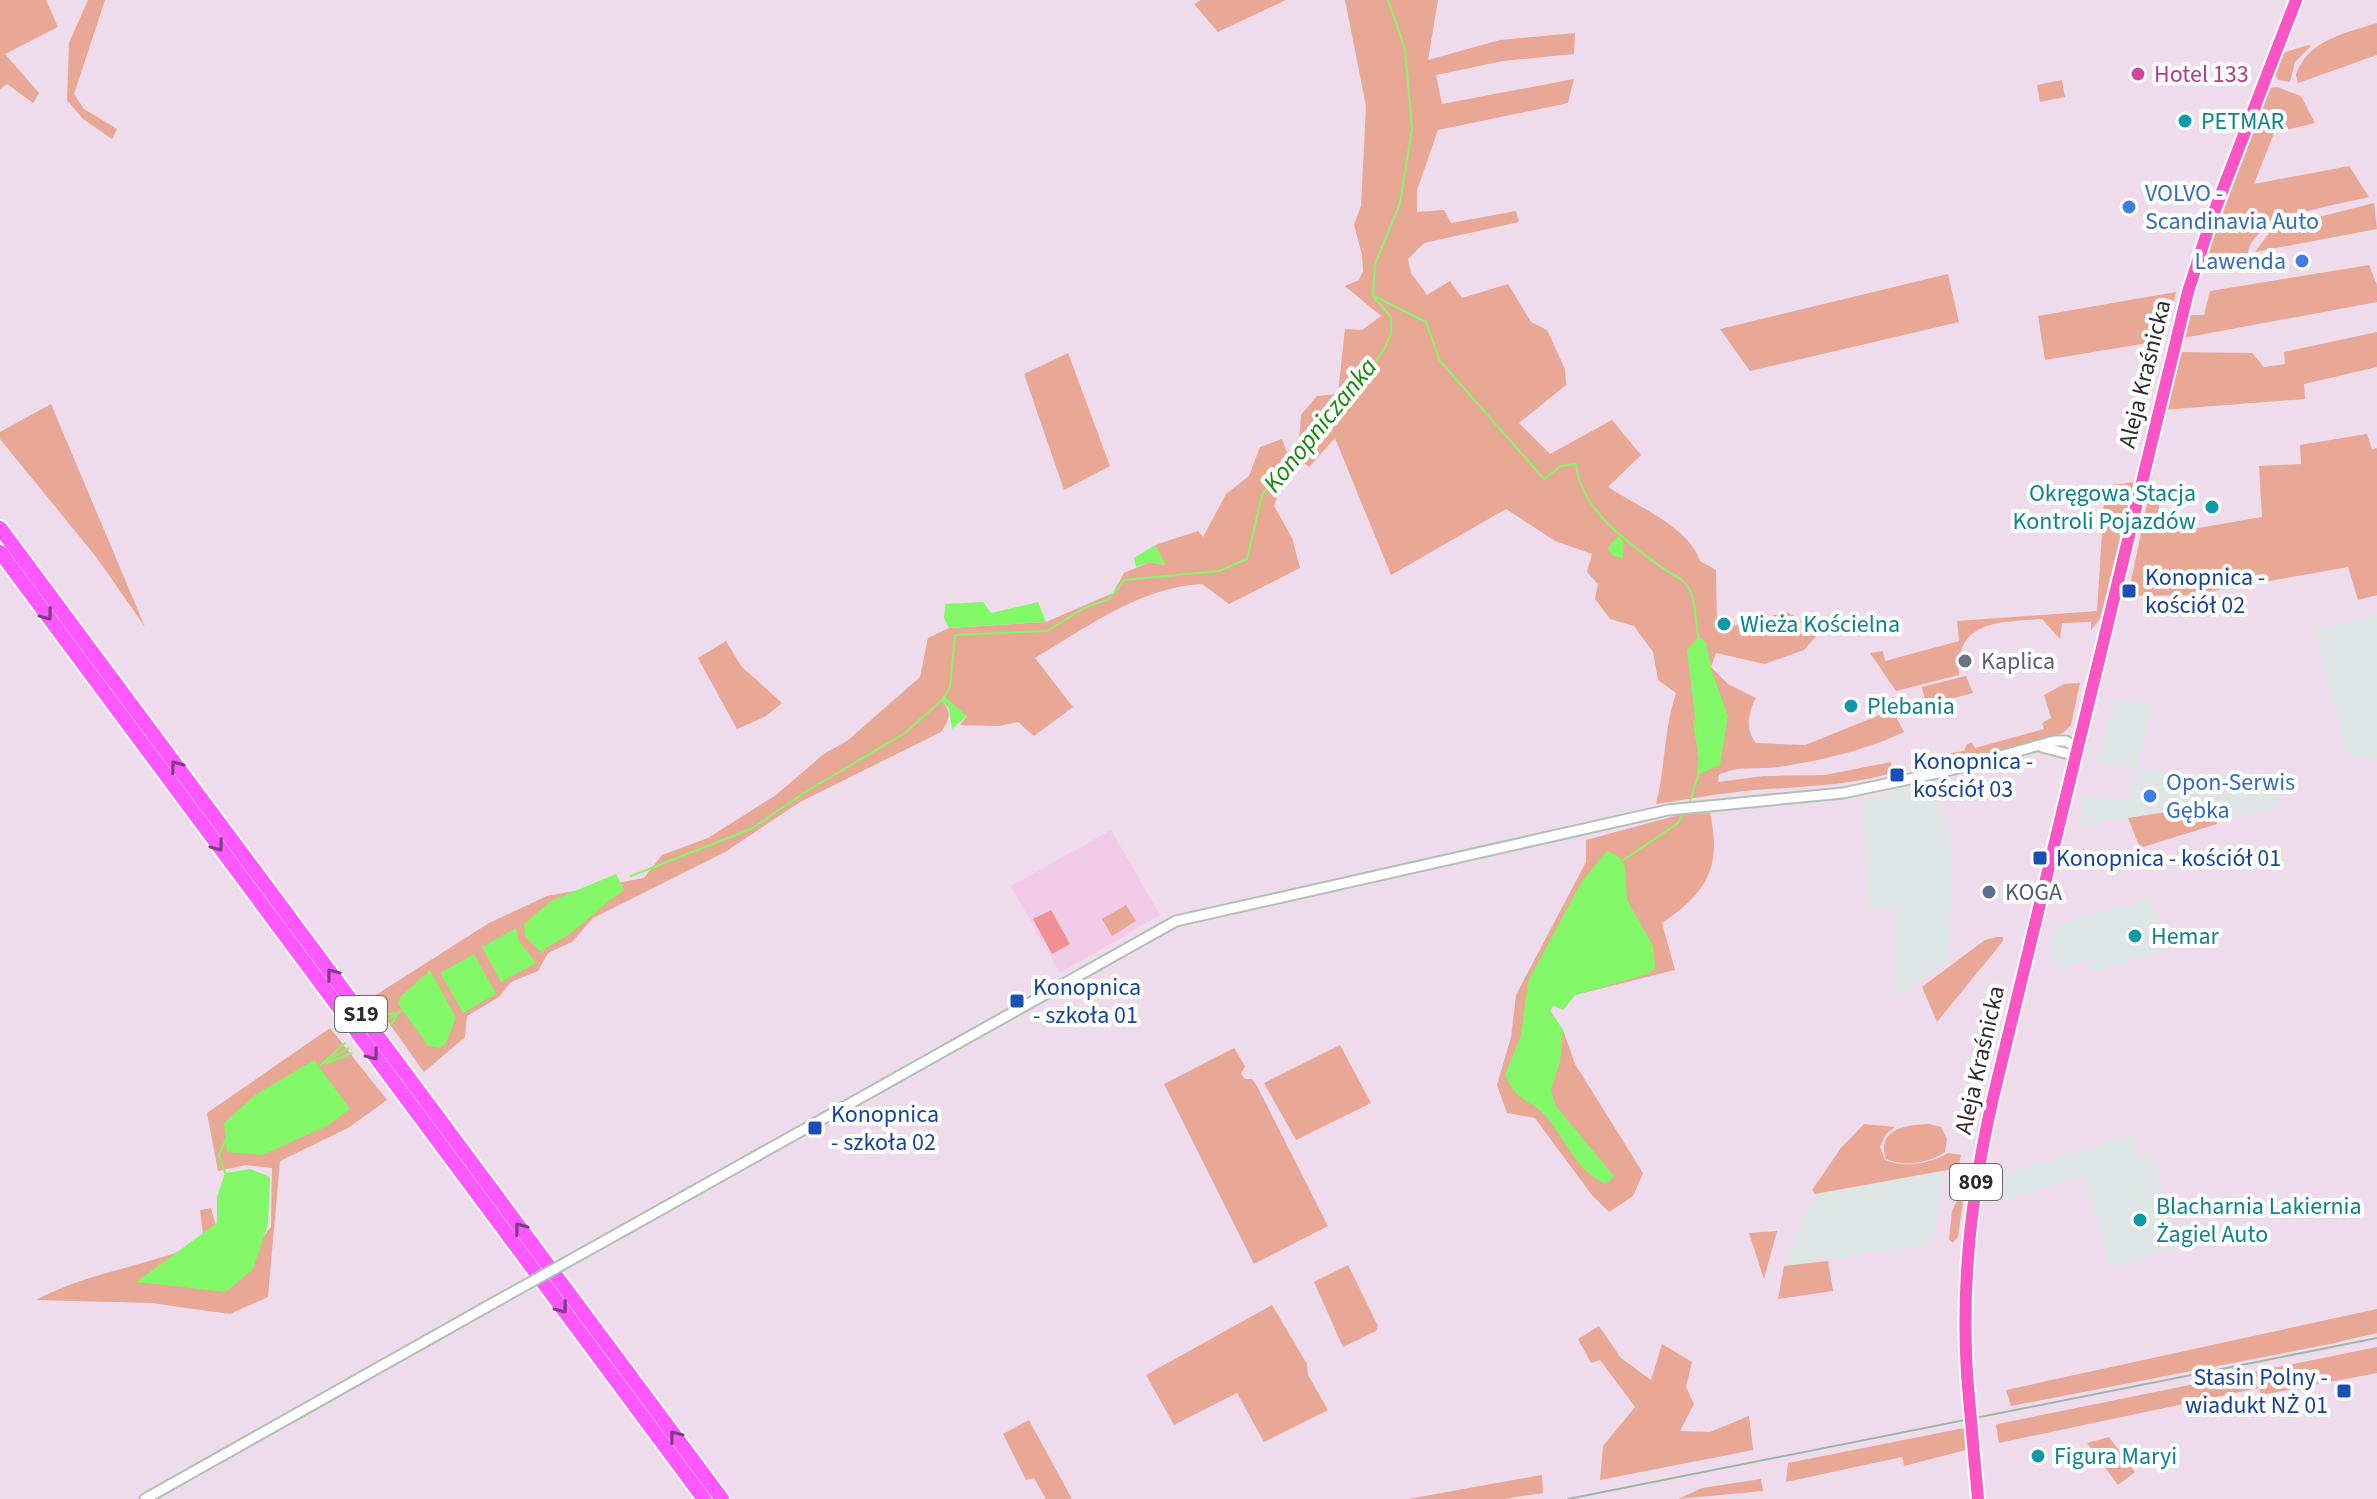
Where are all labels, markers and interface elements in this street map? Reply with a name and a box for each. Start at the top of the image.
place label: Hotel 133 [2154,57,2249,92]
marker: Hotel 133 [2129,65,2147,83]
place label: PETMAR [2201,104,2285,139]
marker: PETMAR [2176,112,2194,130]
place label: VOLVO - Scandinavia Auto [2145,176,2319,239]
marker: VOLVO - Scandinavia Auto [2120,198,2138,216]
place label: Lawenda [2195,244,2286,279]
marker: Lawenda [2293,252,2311,270]
street label: Aleja Kraśnicka [2110,296,2180,452]
water label: Konopniczanka [1254,350,1386,500]
place label: Okręgowa Stacja Kontroli Pojazdów [2013,476,2196,539]
marker: Okręgowa Stacja Kontroli Pojazdów [2203,498,2221,516]
place label: Konopnica - kościół 02 [2145,560,2265,623]
marker: Konopnica - kościół 02 [2120,582,2138,600]
one-way arrow [37,606,51,621]
place label: Wieża Kościelna [1740,607,1900,642]
marker: Wieża Kościelna [1715,615,1733,633]
place label: Kaplica [1981,644,2055,679]
marker: Kaplica [1956,652,1974,670]
place label: Plebania [1867,689,1955,724]
marker: Plebania [1842,697,1860,715]
place label: Konopnica - kościół 03 [1913,744,2033,807]
one-way arrow [172,760,186,774]
place label: Opon-Serwis Gębka [2166,765,2295,828]
marker: Konopnica - kościół 03 [1888,766,1906,784]
marker: Opon-Serwis Gębka [2141,787,2159,805]
one-way arrow [209,837,223,852]
place label: Konopnica - kościół 01 [2056,841,2281,876]
marker: Konopnica - kościół 01 [2031,849,2049,867]
place label: KOGA [2005,875,2062,910]
marker: KOGA [1980,883,1998,901]
place label: Hemar [2151,919,2220,954]
marker: Hemar [2126,927,2144,945]
one-way arrow [327,968,341,983]
place label: Konopnica - szkoła 01 [1033,970,1141,1033]
street label: Aleja Kraśnicka [1946,982,2014,1138]
marker: Konopnica - szkoła 01 [1008,992,1026,1010]
road number: S19 [335,996,387,1032]
one-way arrow [364,1046,378,1060]
place label: Konopnica - szkoła 02 [831,1097,939,1160]
marker: Konopnica - szkoła 02 [806,1119,824,1137]
road number: 809 [1950,1164,2002,1200]
place label: Blacharnia Lakiernia Żagiel Auto [2156,1189,2362,1252]
marker: Blacharnia Lakiernia Żagiel Auto [2131,1211,2149,1229]
one-way arrow [515,1222,530,1237]
one-way arrow [552,1299,567,1314]
place label: Stasin Polny - wiadukt NŻ 01 [2185,1360,2328,1423]
marker: Stasin Polny - wiadukt NŻ 01 [2335,1382,2353,1400]
one-way arrow [671,1431,685,1445]
place label: Figura Maryi [2054,1439,2177,1474]
marker: Figura Maryi [2029,1447,2047,1465]

